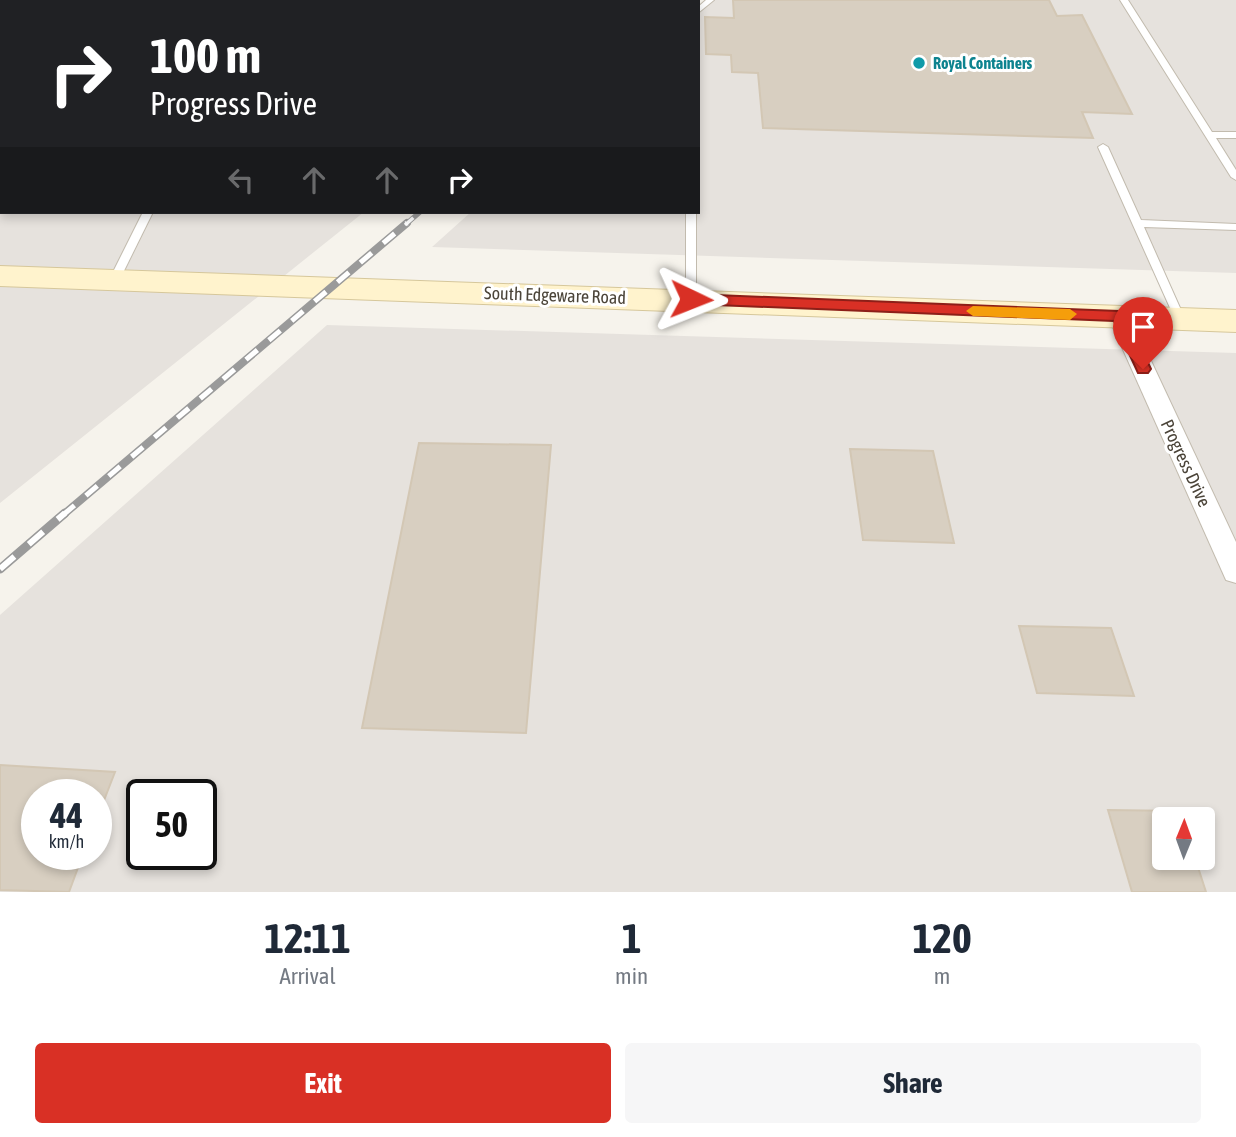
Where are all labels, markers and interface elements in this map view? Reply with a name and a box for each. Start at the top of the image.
text: 100 m [150,27,261,83]
icon: right [35,28,126,119]
place label: Royal Containers [933,54,1033,72]
marker: Royal Containers [911,55,927,71]
text: Progress Drive [150,85,317,122]
icon: left [222,161,260,199]
icon: ahead [295,161,333,199]
icon: ahead [368,161,406,199]
icon: right [441,161,479,199]
position arrow [654,262,728,336]
street label: South Edgeware Road [484,282,626,308]
pin [1113,297,1173,369]
icon: arrive [1124,308,1162,346]
street label: Progress Drive [1157,416,1215,510]
speed limit sign: 50 [126,779,217,870]
text: 44 [50,795,83,835]
north arrow [1152,807,1214,870]
map controls [1152,807,1215,870]
text: km/h [49,831,84,852]
text: 12:11 [264,914,351,962]
text: 1 [622,914,641,962]
text: 120 [912,914,972,962]
text: Arrival [279,963,336,989]
text: min [615,963,648,989]
text: m [934,963,950,989]
button: Exit [35,1043,611,1123]
button: Share [625,1043,1201,1123]

